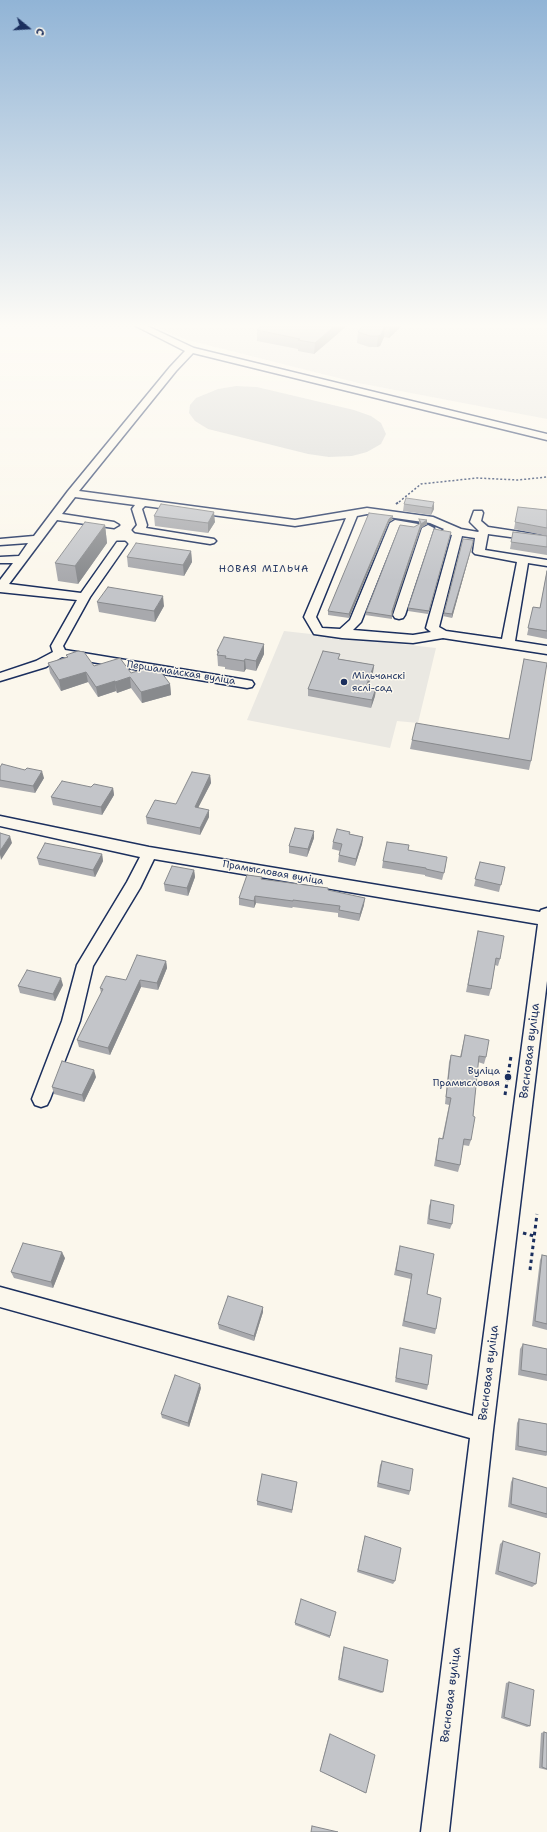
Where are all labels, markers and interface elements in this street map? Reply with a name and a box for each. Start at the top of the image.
north arrow [8,8,48,48]
text: С [32,26,48,37]
district label: НОВАЯ МІЛЬЧА [219,563,309,575]
street label: Першамайская вуліца [126,658,236,688]
place label: Мільчанскі яслі-сад [352,670,405,694]
marker: Мільчанскі яслі-сад [339,677,349,687]
street label: Прамысловая вуліца [222,858,324,888]
street label: Вясновая вуліца [517,1002,543,1100]
place label: Вуліца Прамысловая [433,1065,500,1088]
marker: Вуліца Прамысловая [503,1072,513,1082]
street label: Вясновая вуліца [476,1324,502,1422]
street label: Вясновая вуліца [438,1646,464,1744]

